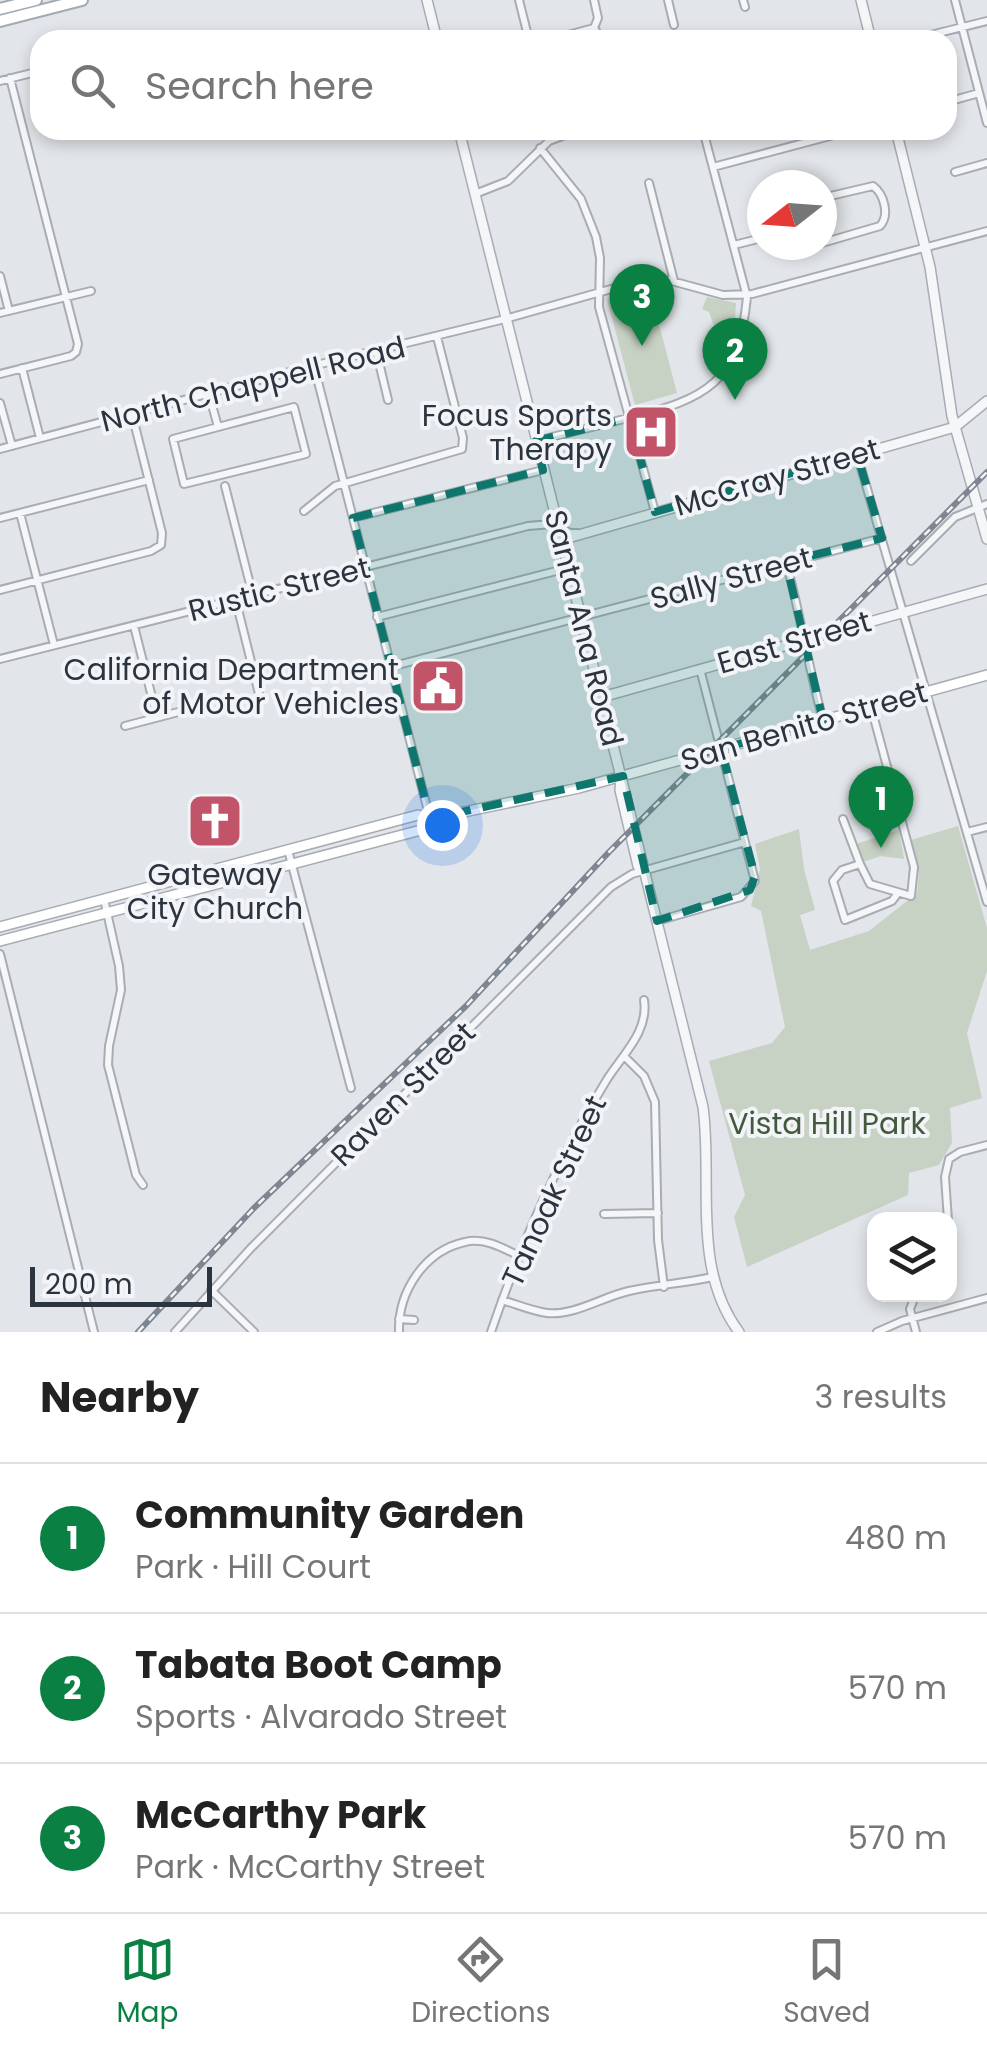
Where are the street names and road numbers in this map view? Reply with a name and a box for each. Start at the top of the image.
street label: North Chappell Road [96,325,410,443]
street label: McCray Street [669,427,885,527]
street label: Santa Ana Road [534,505,634,751]
street label: Sally Street [646,536,816,620]
street label: Rustic Street [184,546,374,632]
street label: East Street [712,600,876,684]
street label: San Benito Street [676,670,932,782]
street label: Raven Street [321,1012,485,1176]
street label: Tanoak Street [491,1088,617,1294]

